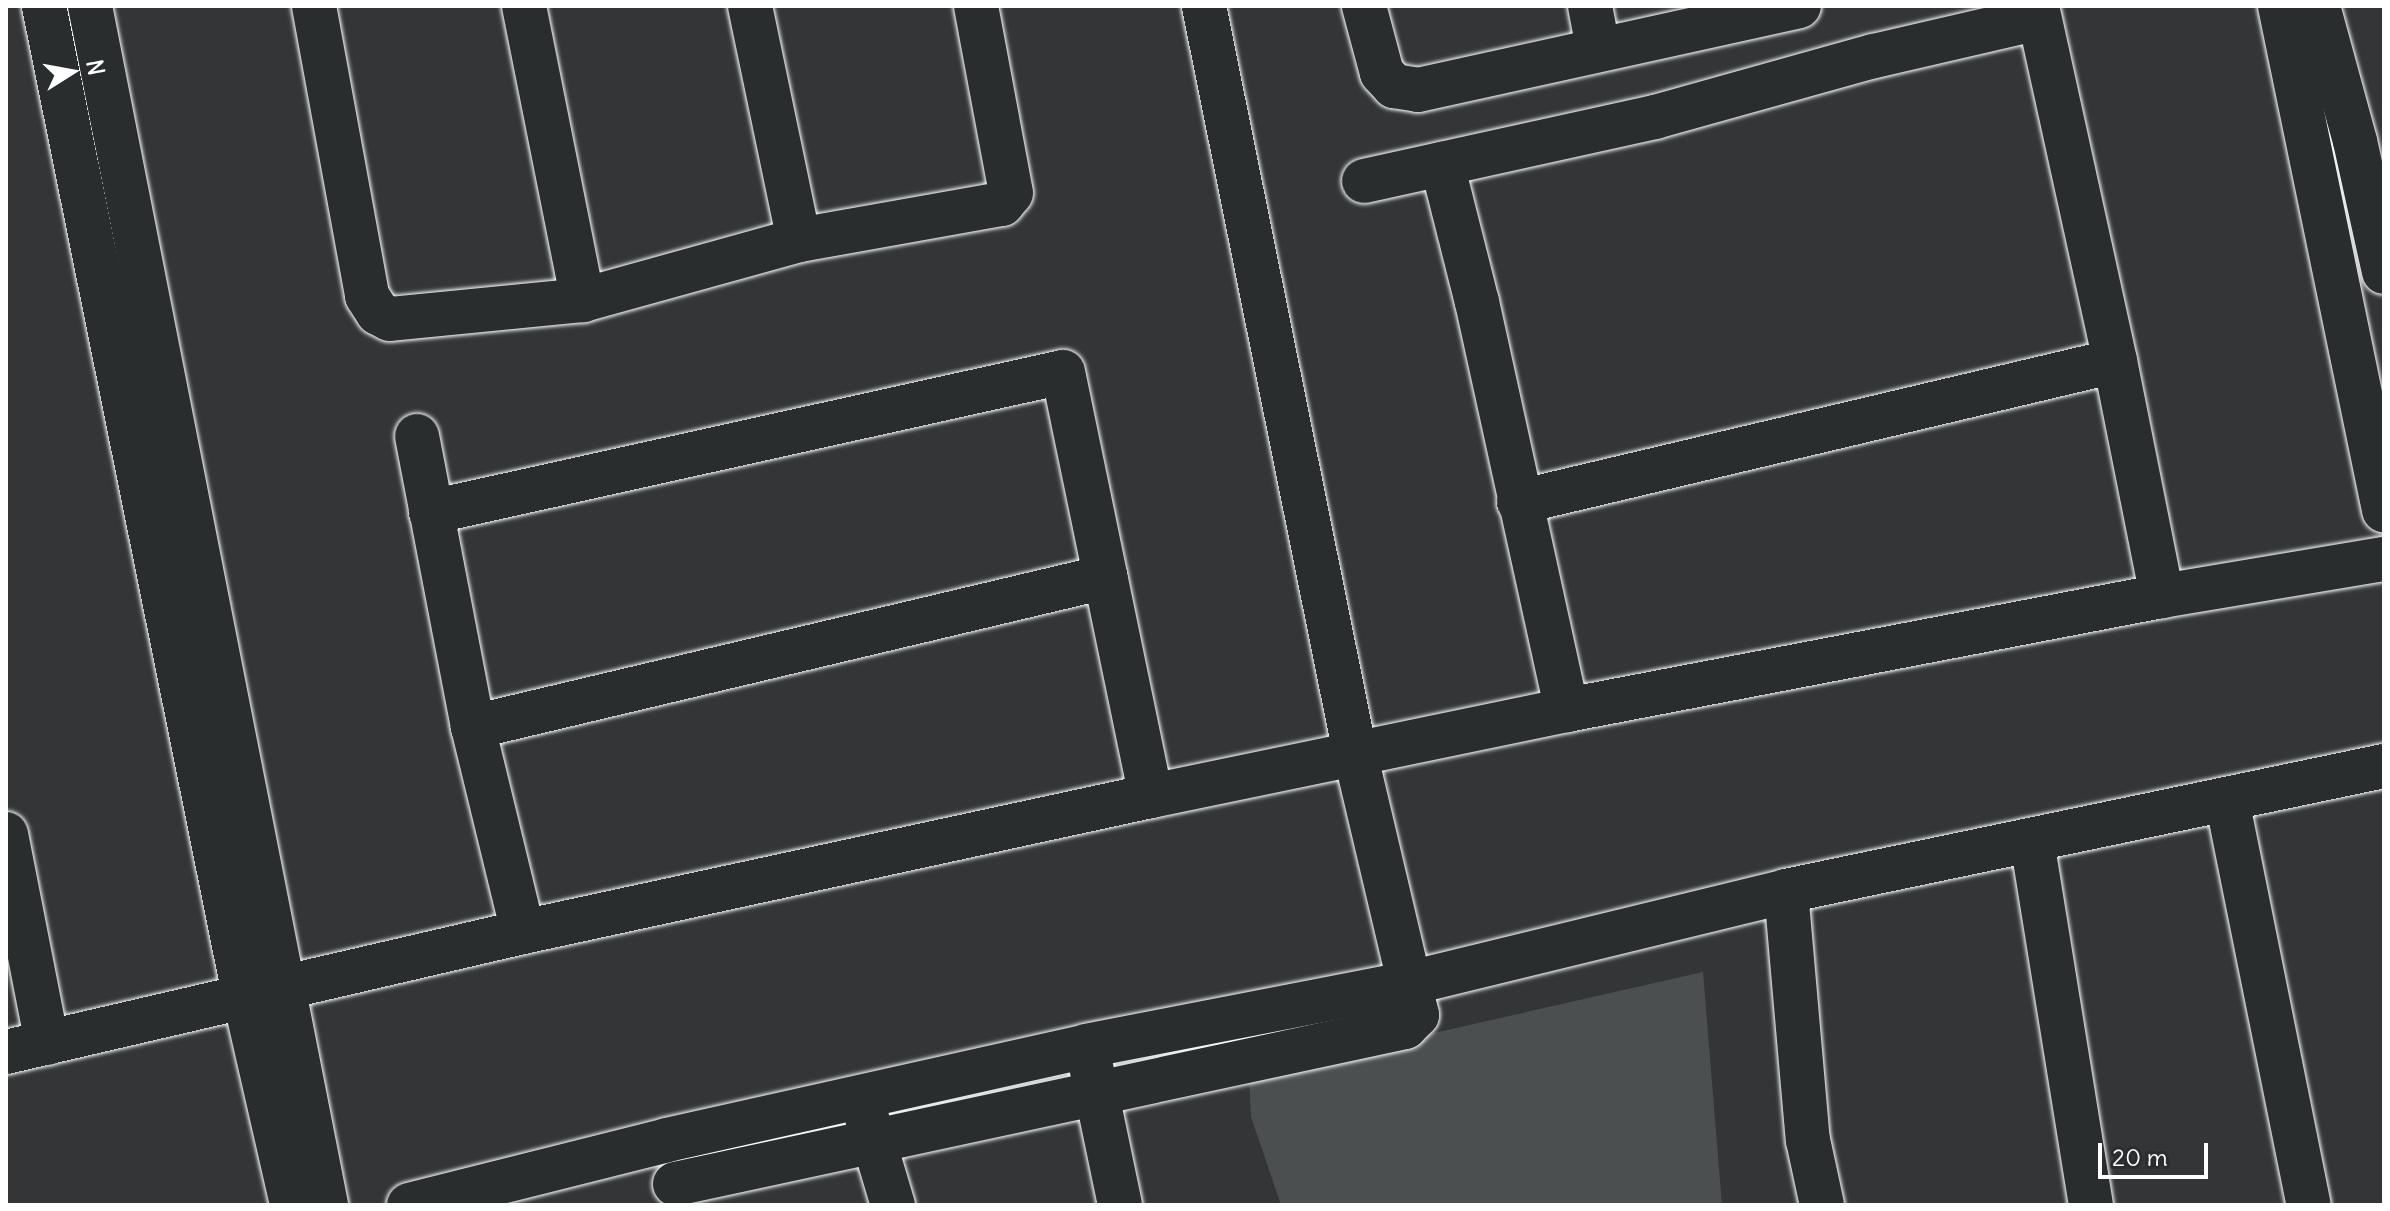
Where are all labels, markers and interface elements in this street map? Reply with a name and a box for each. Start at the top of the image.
north arrow [32,32,112,112]
text: N [80,57,111,78]
scale bar [2102,1127,2212,1177]
text: 20 m [2112,1142,2168,1172]

